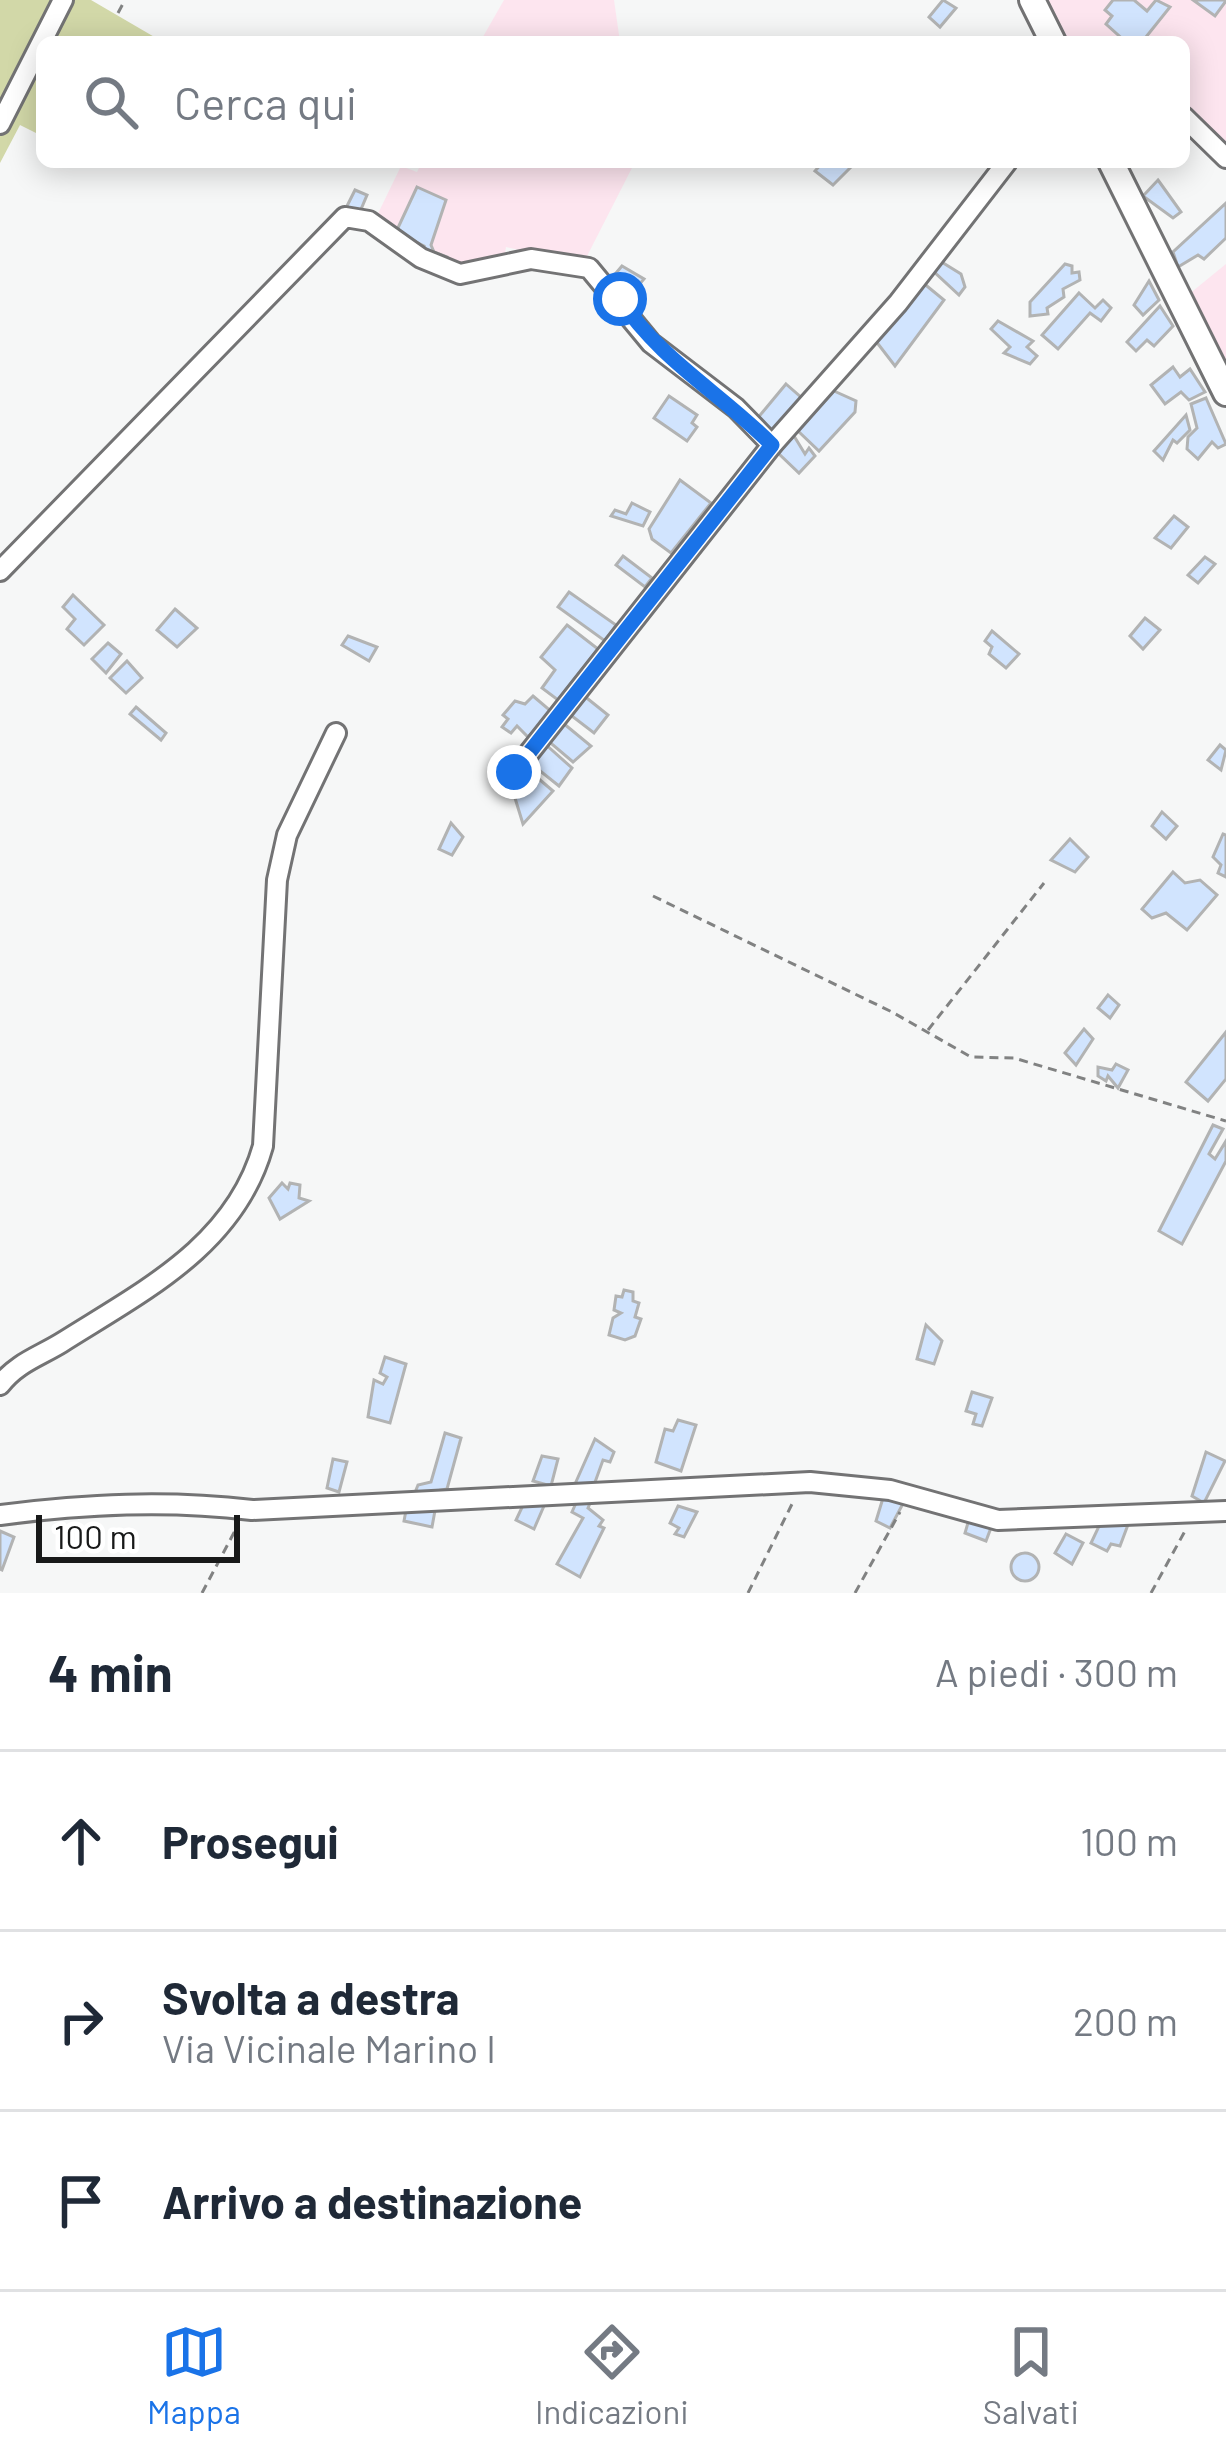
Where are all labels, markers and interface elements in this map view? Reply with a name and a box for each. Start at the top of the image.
search box [36,36,1190,168]
icon: search [78,69,144,135]
text: Cerca qui [174,75,357,129]
route start [593,272,647,326]
route end [487,745,541,799]
scale bar [36,1509,240,1562]
text: 100 m [54,1516,137,1556]
text: 4 min [48,1641,173,1702]
text: A piedi · 300 m [935,1648,1178,1695]
icon: ahead [48,1808,114,1874]
text: Prosegui [162,1814,339,1868]
text: 100 m [1080,1817,1178,1864]
text: Svolta a destra [162,1970,459,2024]
icon: right [48,1988,114,2054]
text: 200 m [1073,1997,1178,2044]
text: Via Vicinale Marino I [162,2024,496,2071]
icon: arrive [48,2168,114,2234]
text: Arrivo a destinazione [162,2174,582,2228]
tab: Mappa [147,2319,241,2431]
tab: Indicazioni [535,2319,689,2431]
tab: Salvati [983,2319,1079,2431]

